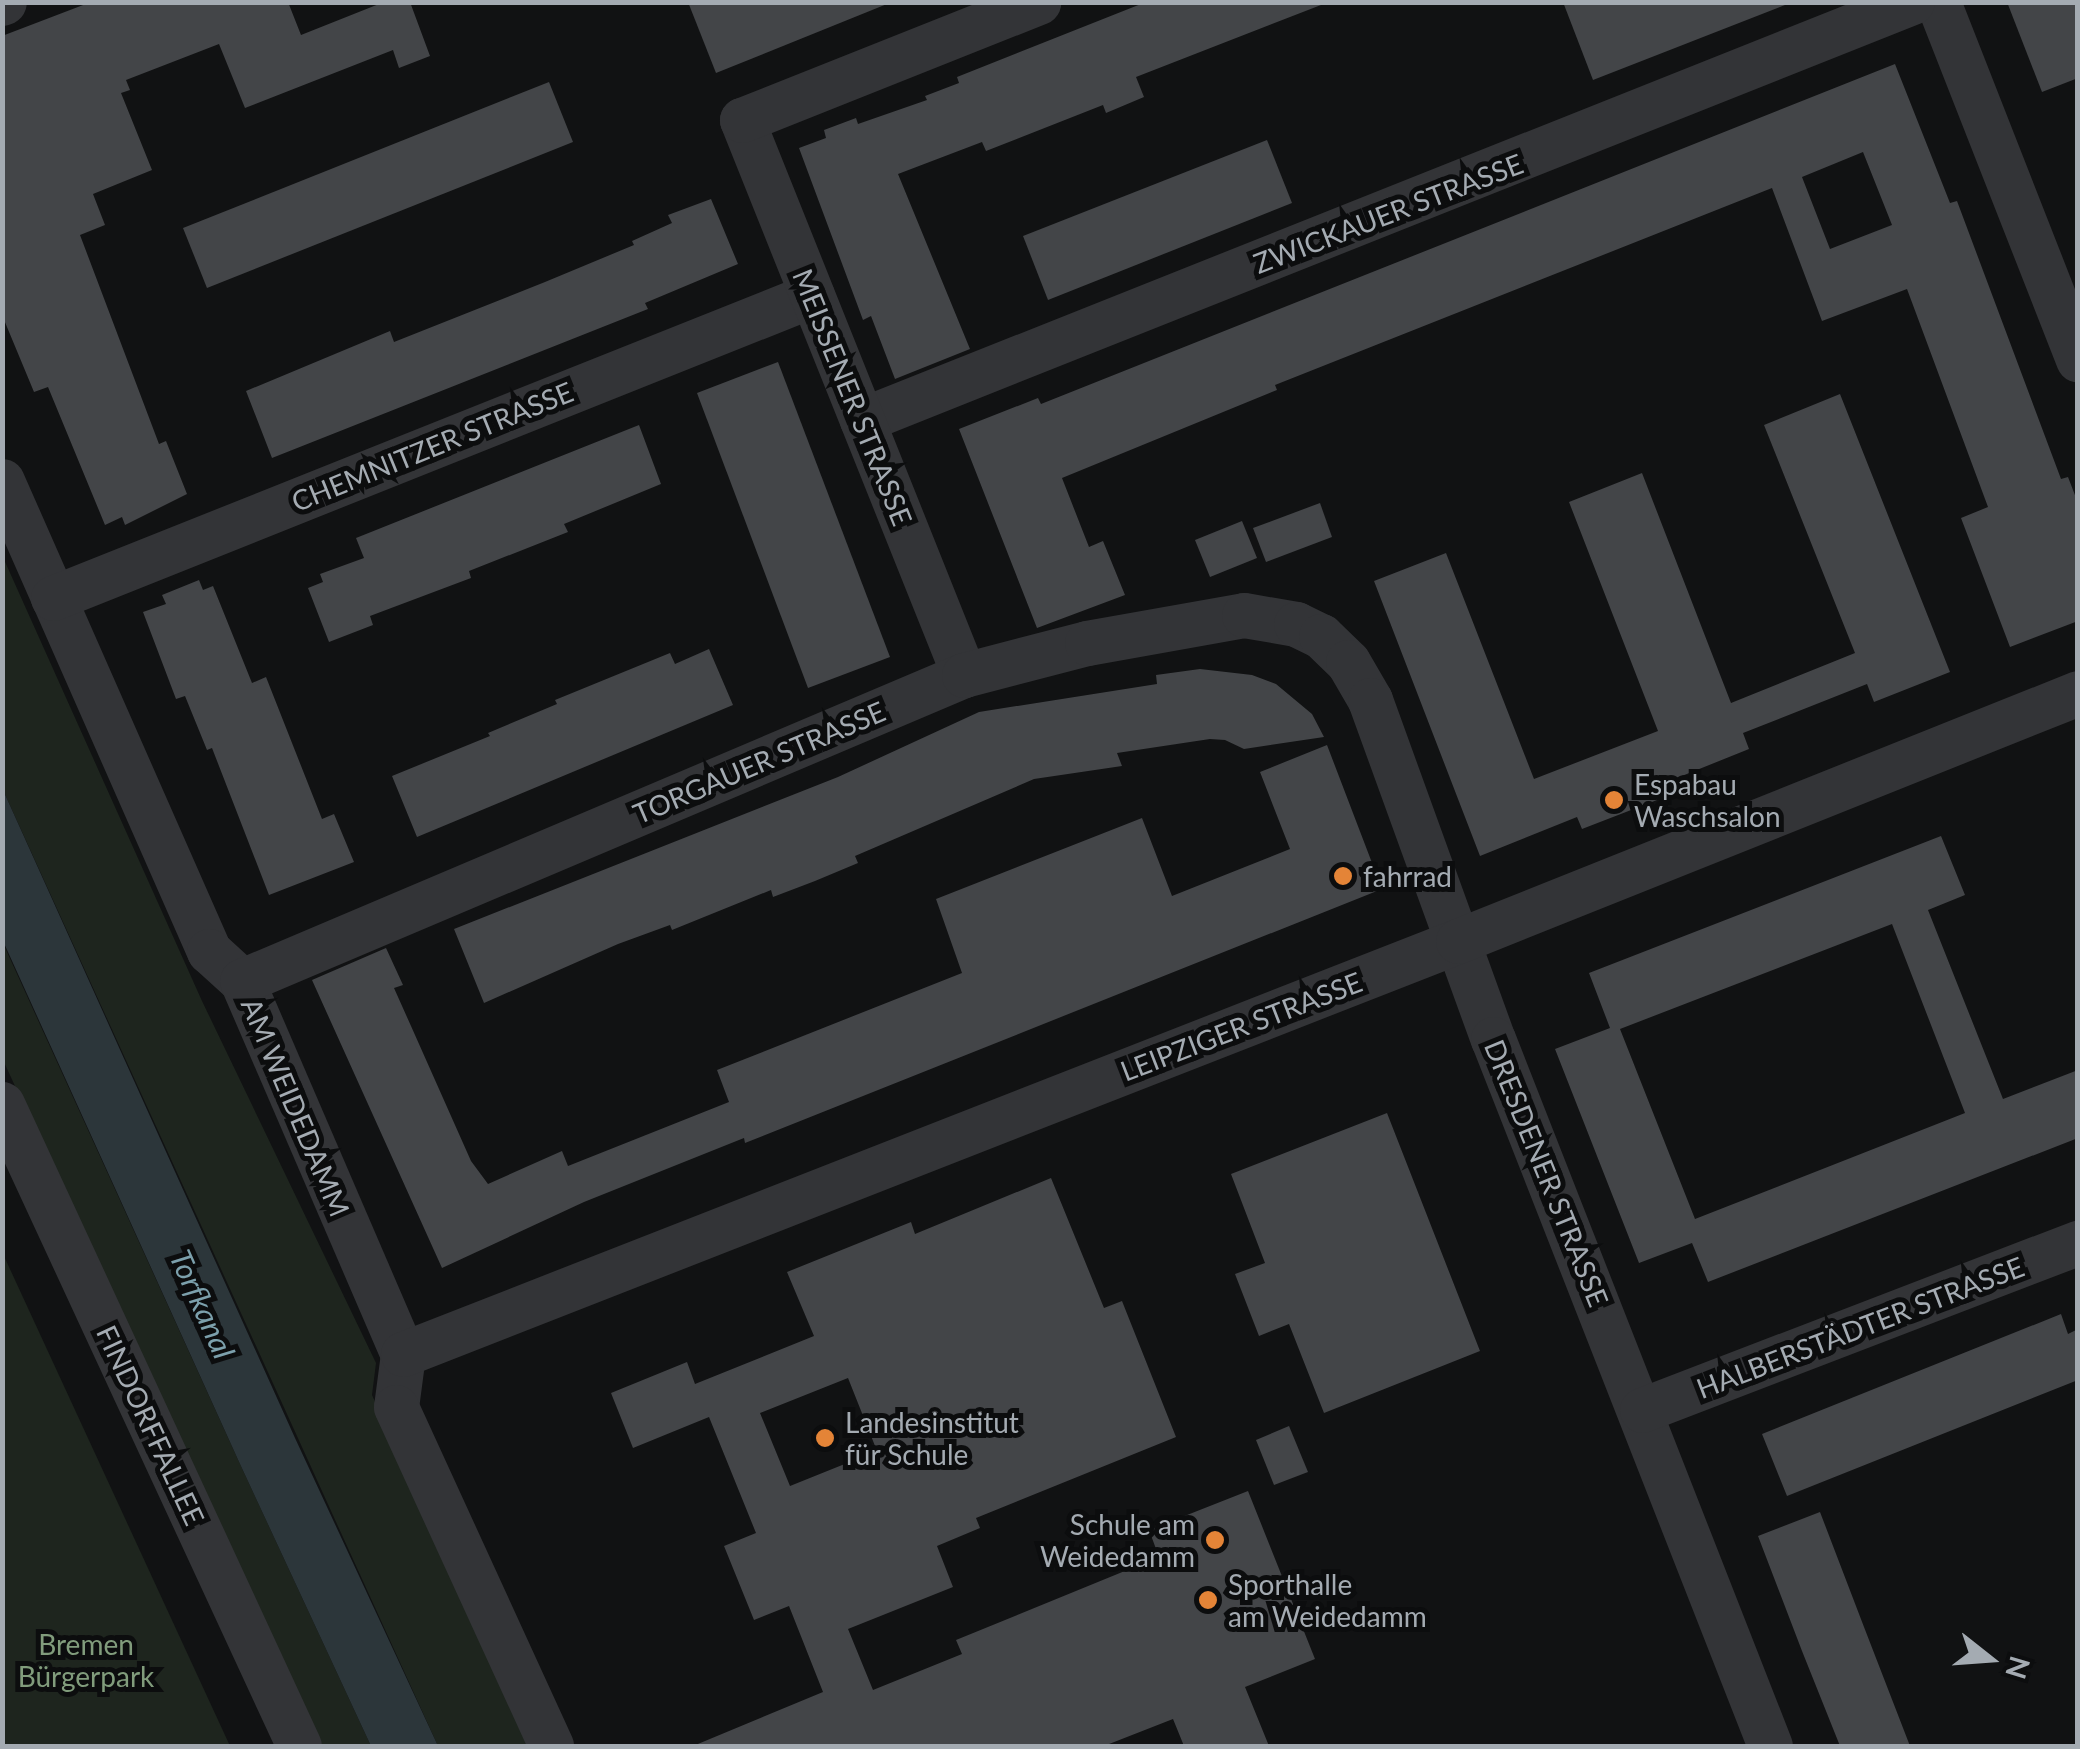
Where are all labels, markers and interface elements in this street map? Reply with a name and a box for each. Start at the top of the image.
street label: ZWICKAUER STRASSE [1249,146,1527,280]
street label: MEISSENER STRASSE [786,264,920,530]
street label: CHEMNITZER STRASSE [286,374,578,518]
street label: TORGAUER STRASSE [628,694,890,830]
place label: Espabau Waschsalon [1634,767,1781,833]
marker: Espabau Waschsalon [1603,789,1625,811]
place label: fahrrad [1363,859,1452,893]
marker: fahrrad [1332,865,1354,887]
street label: LEIPZIGER STRASSE [1115,964,1367,1088]
street label: AM WEIDEDAMM [235,993,357,1221]
street label: DRESDENER STRASSE [1478,1035,1616,1311]
water label: Torfkanal [163,1244,243,1364]
street label: HALBERSTÄDTER STRASSE [1692,1249,2028,1405]
street label: FINDORFFALLEE [90,1320,212,1530]
place label: Landesinstitut für Schule [845,1405,1019,1471]
marker: Landesinstitut für Schule [814,1427,836,1449]
place label: Schule am Weidedamm [1040,1507,1195,1573]
marker: Schule am Weidedamm [1204,1529,1226,1551]
place label: Sporthalle am Weidedamm [1228,1567,1427,1633]
marker: Sporthalle am Weidedamm [1197,1589,1219,1611]
north arrow [1940,1609,2040,1709]
park label: Bremen Bürgerpark [18,1627,154,1693]
text: N [1999,1652,2038,1683]

